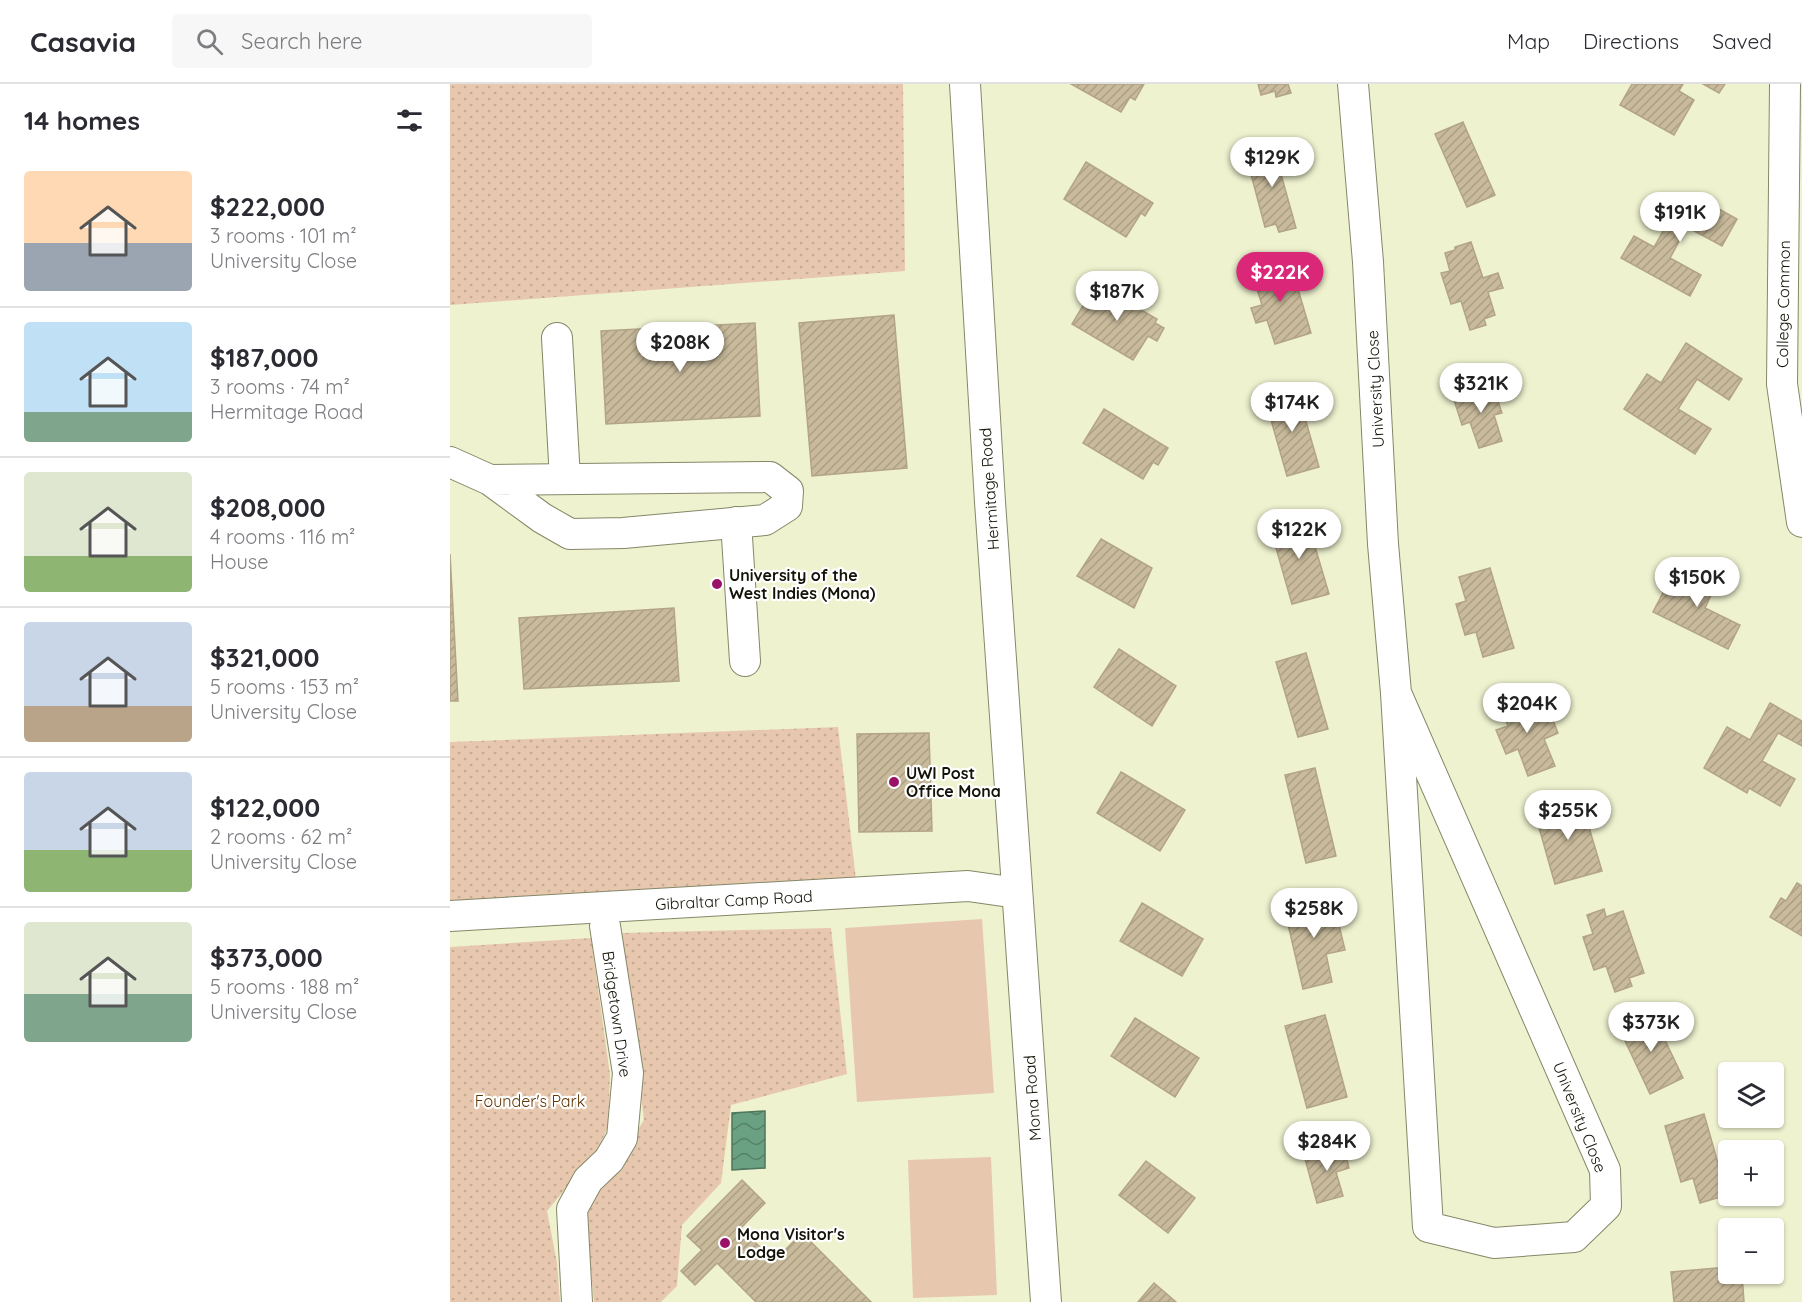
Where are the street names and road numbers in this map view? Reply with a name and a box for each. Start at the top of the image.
street label: College Common [1772,240,1794,368]
street label: University Close [1362,330,1388,448]
street label: Hermitage Road [975,427,1003,551]
street label: Gibraltar Camp Road [655,886,813,914]
street label: Bridgetown Drive [598,949,636,1079]
street label: Mona Road [1019,1054,1045,1142]
street label: University Close [1549,1059,1611,1175]

